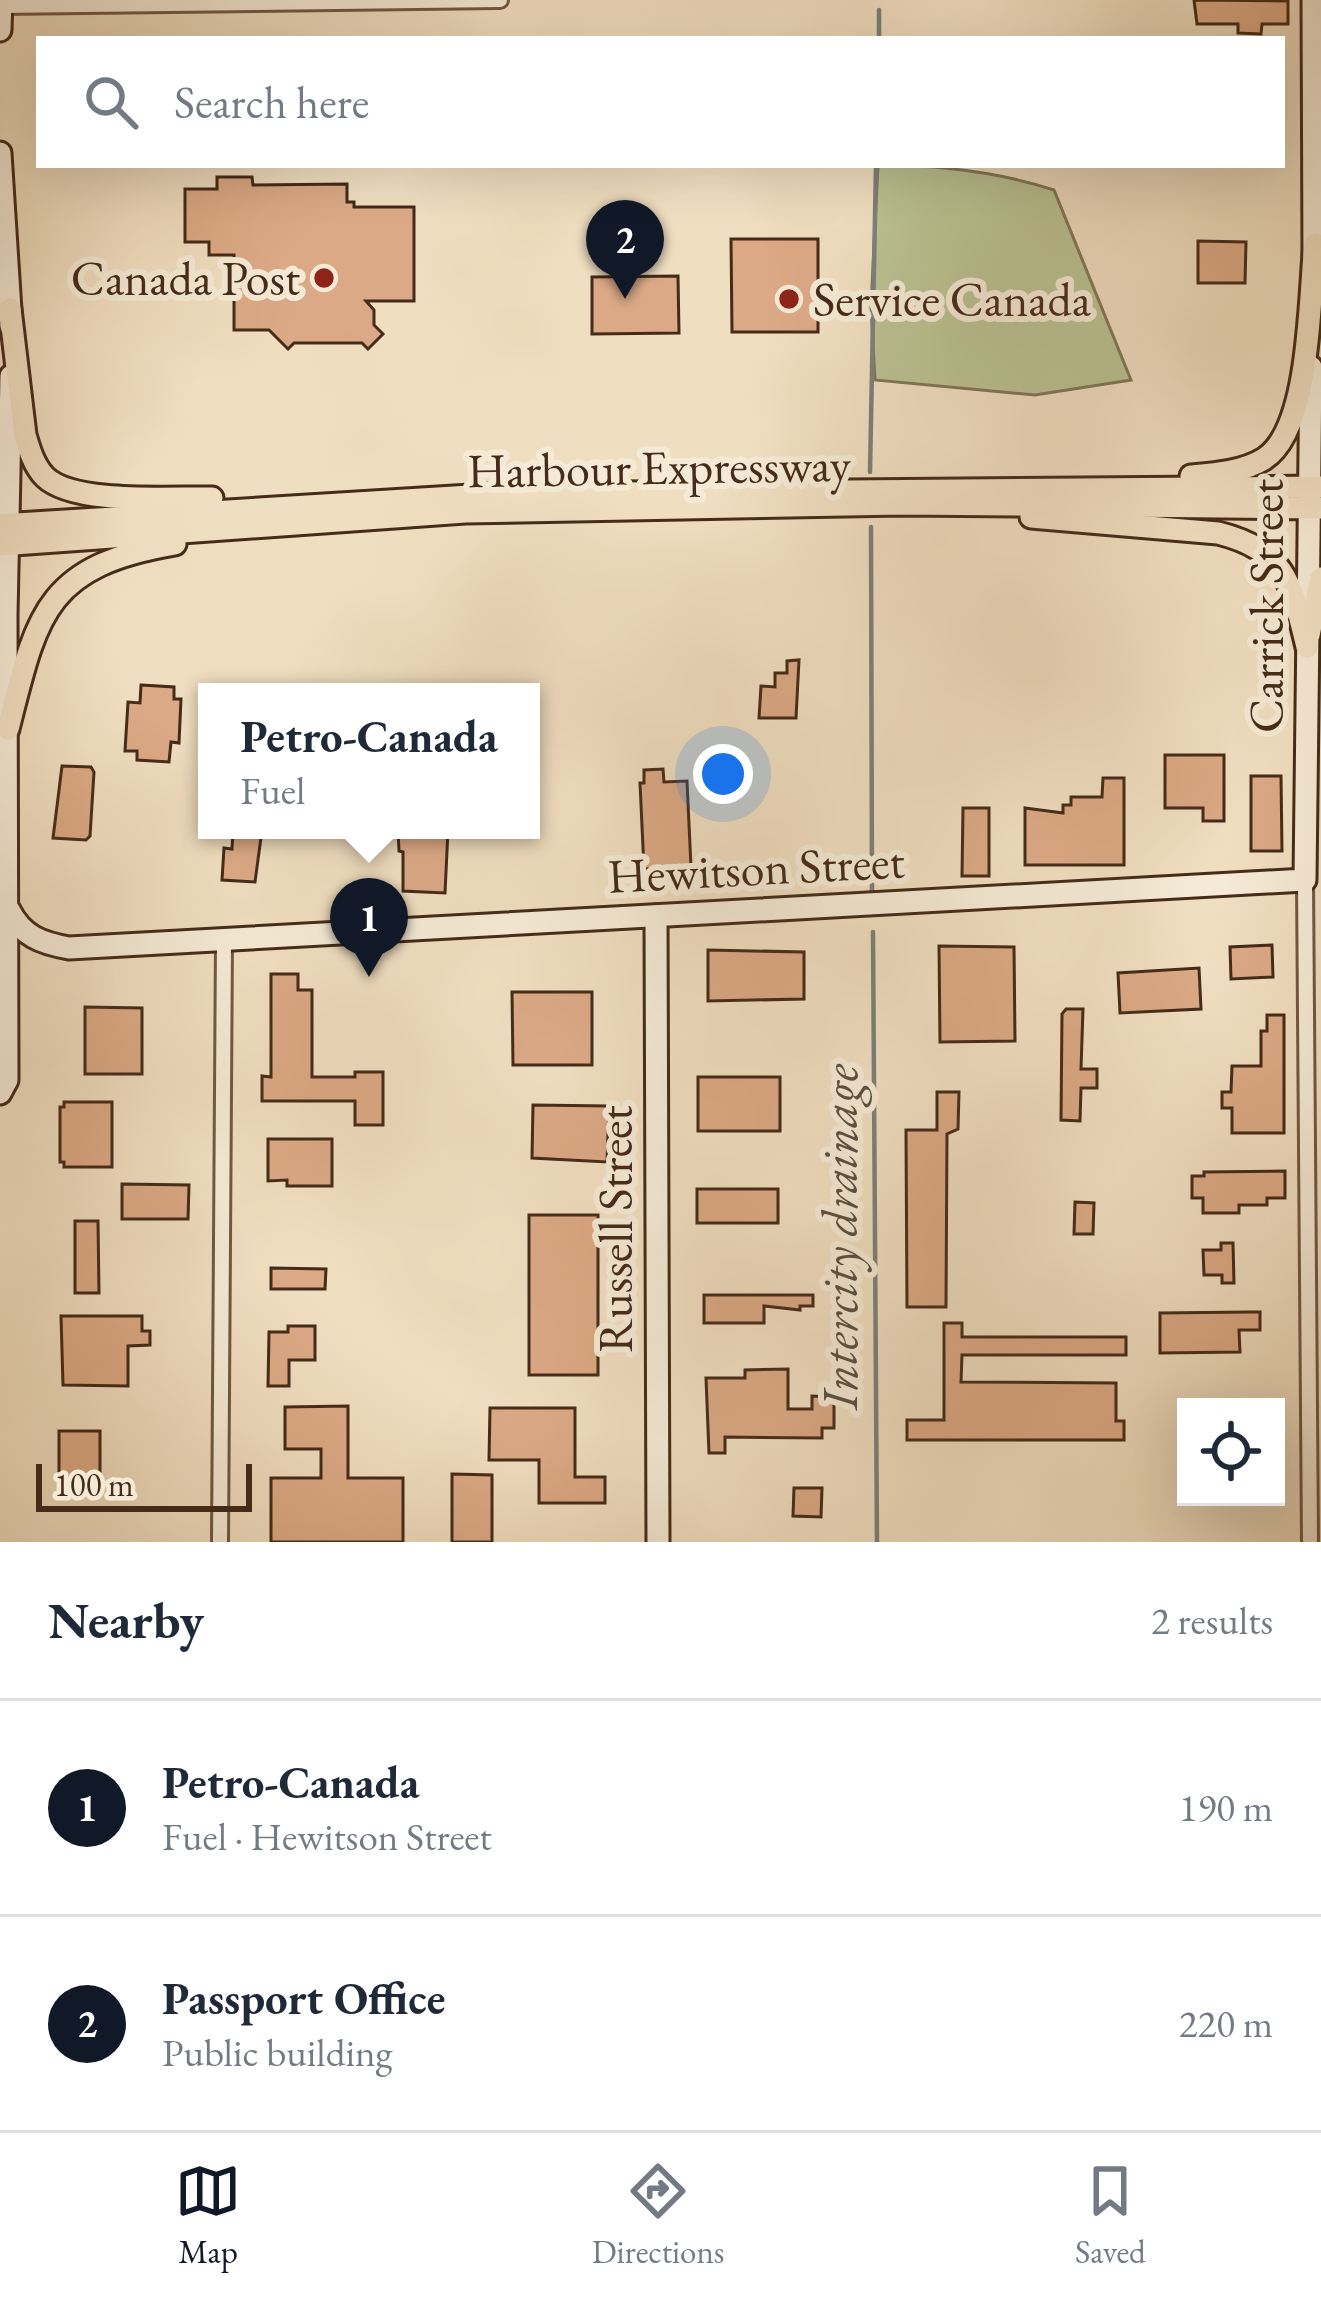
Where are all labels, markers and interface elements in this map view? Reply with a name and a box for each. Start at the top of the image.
search box [36,36,1285,168]
icon: search [78,69,144,135]
text: Search here [174,73,369,131]
pin: 2 [586,200,664,299]
place label: Canada Post [71,247,300,309]
marker: Canada Post [311,265,337,291]
place label: Service Canada [813,268,1092,330]
marker: Service Canada [776,286,802,312]
street label: Harbour Expressway [467,433,852,501]
street label: Carrick Street [1235,479,1297,733]
popup [198,683,540,839]
text: Petro-Canada [240,707,498,765]
your location [693,744,753,804]
text: Fuel [240,765,305,816]
street label: Hewitson Street [606,829,906,907]
pin: 1 [330,878,408,977]
water label: Intercity drainage [806,1063,872,1412]
street label: Russell Street [584,1105,646,1353]
map controls [1177,1398,1285,1506]
button: locate [1177,1398,1285,1506]
scale bar [36,1458,252,1511]
text: 100 m [54,1463,134,1506]
text: Nearby [48,1587,204,1653]
text: 2 results [1151,1595,1273,1646]
text: Petro-Canada [162,1753,419,1811]
text: 1 [77,1782,97,1833]
text: 190 m [1179,1782,1273,1833]
text: Fuel · Hewitson Street [162,1811,492,1862]
text: Passport Office [162,1969,445,2027]
text: 2 [77,1998,97,2049]
text: 220 m [1179,1998,1273,2049]
text: Public building [162,2027,393,2078]
tab: Map [175,2158,241,2273]
tab: Directions [592,2158,725,2273]
tab: Saved [1075,2158,1146,2273]

